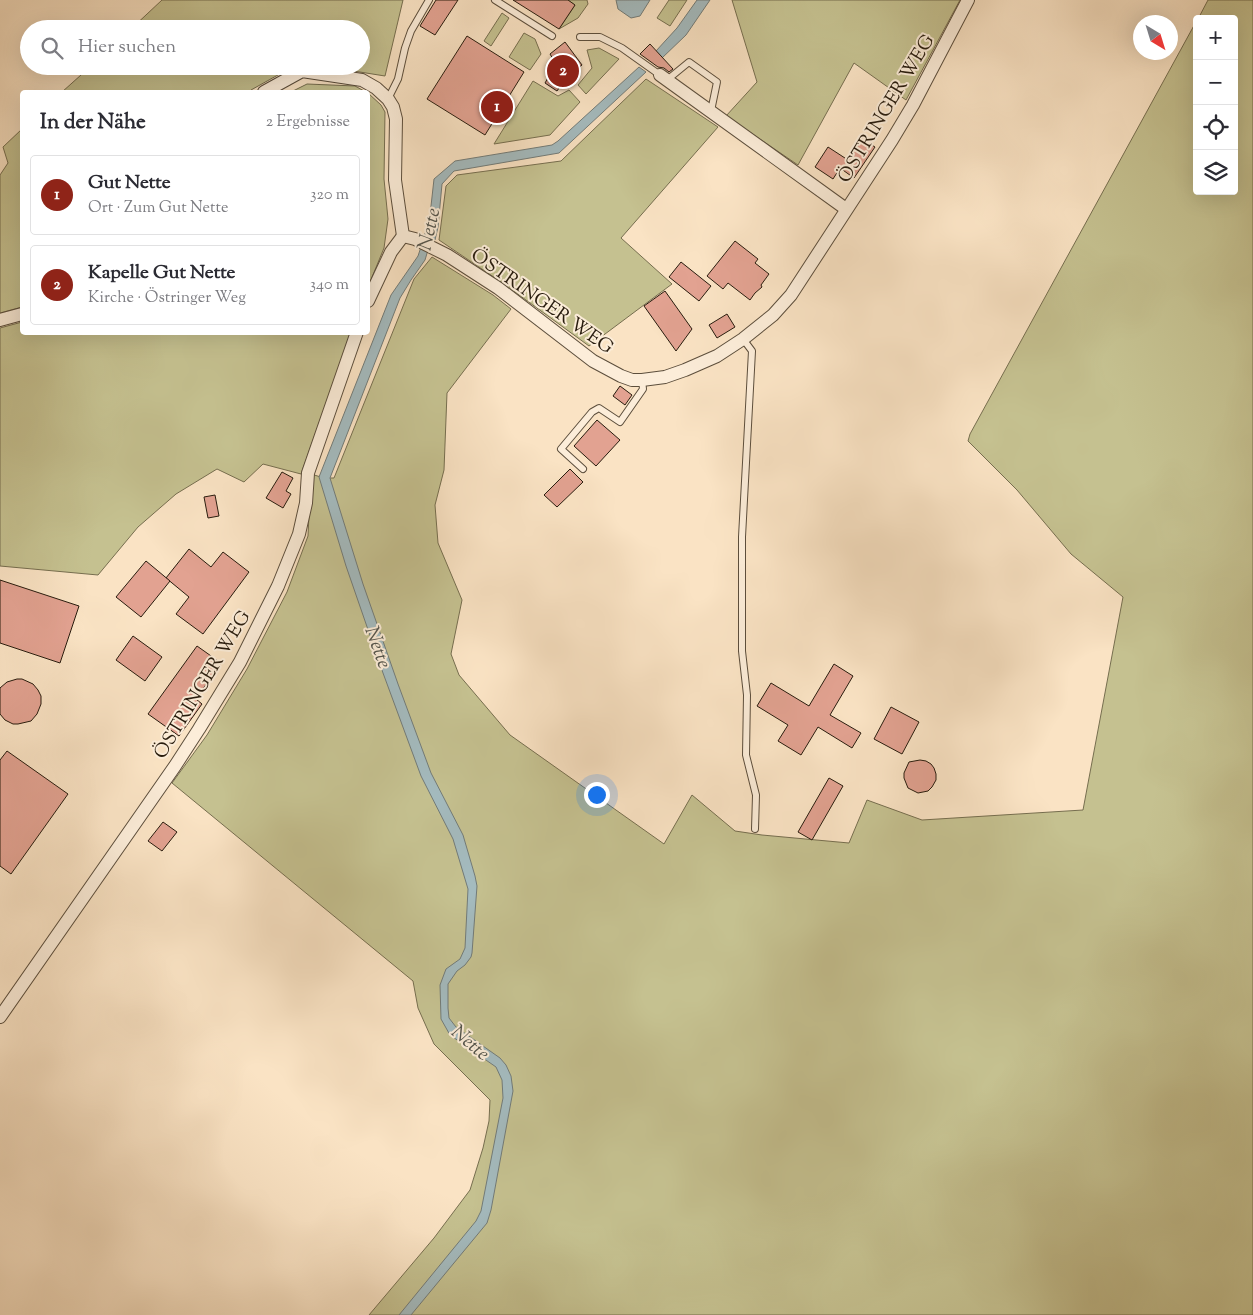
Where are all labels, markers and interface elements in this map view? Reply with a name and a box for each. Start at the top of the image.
north arrow [1133,15,1178,60]
map controls [1193,15,1238,195]
button: + [1193,15,1238,60]
search box [20,20,370,75]
street label: ÖSTRINGER WEG [832,30,942,189]
icon: search [38,34,66,62]
text: Hier suchen [78,34,176,61]
pin: 2 [547,52,579,90]
button: − [1193,60,1238,105]
pin: 1 [481,88,513,126]
button: locate [1193,105,1238,150]
text: In der Nähe [40,108,146,138]
text: 2 Ergebnisse [266,111,350,134]
button: layers [1193,150,1238,195]
text: Gut Nette [88,170,171,197]
text: 1 [54,184,60,207]
text: 320 m [310,184,349,207]
text: Ort · Zum Gut Nette [88,197,228,220]
water label: Nette [411,205,449,254]
street label: ÖSTRINGER WEG [465,243,618,362]
text: Kapelle Gut Nette [88,260,235,287]
text: 2 [53,274,61,297]
text: 340 m [310,274,349,297]
text: Kirche · Östringer Weg [88,287,246,310]
street label: ÖSTRINGER WEG [148,606,258,765]
water label: Nette [356,623,398,673]
your location [584,782,610,808]
water label: Nette [444,1019,495,1069]

